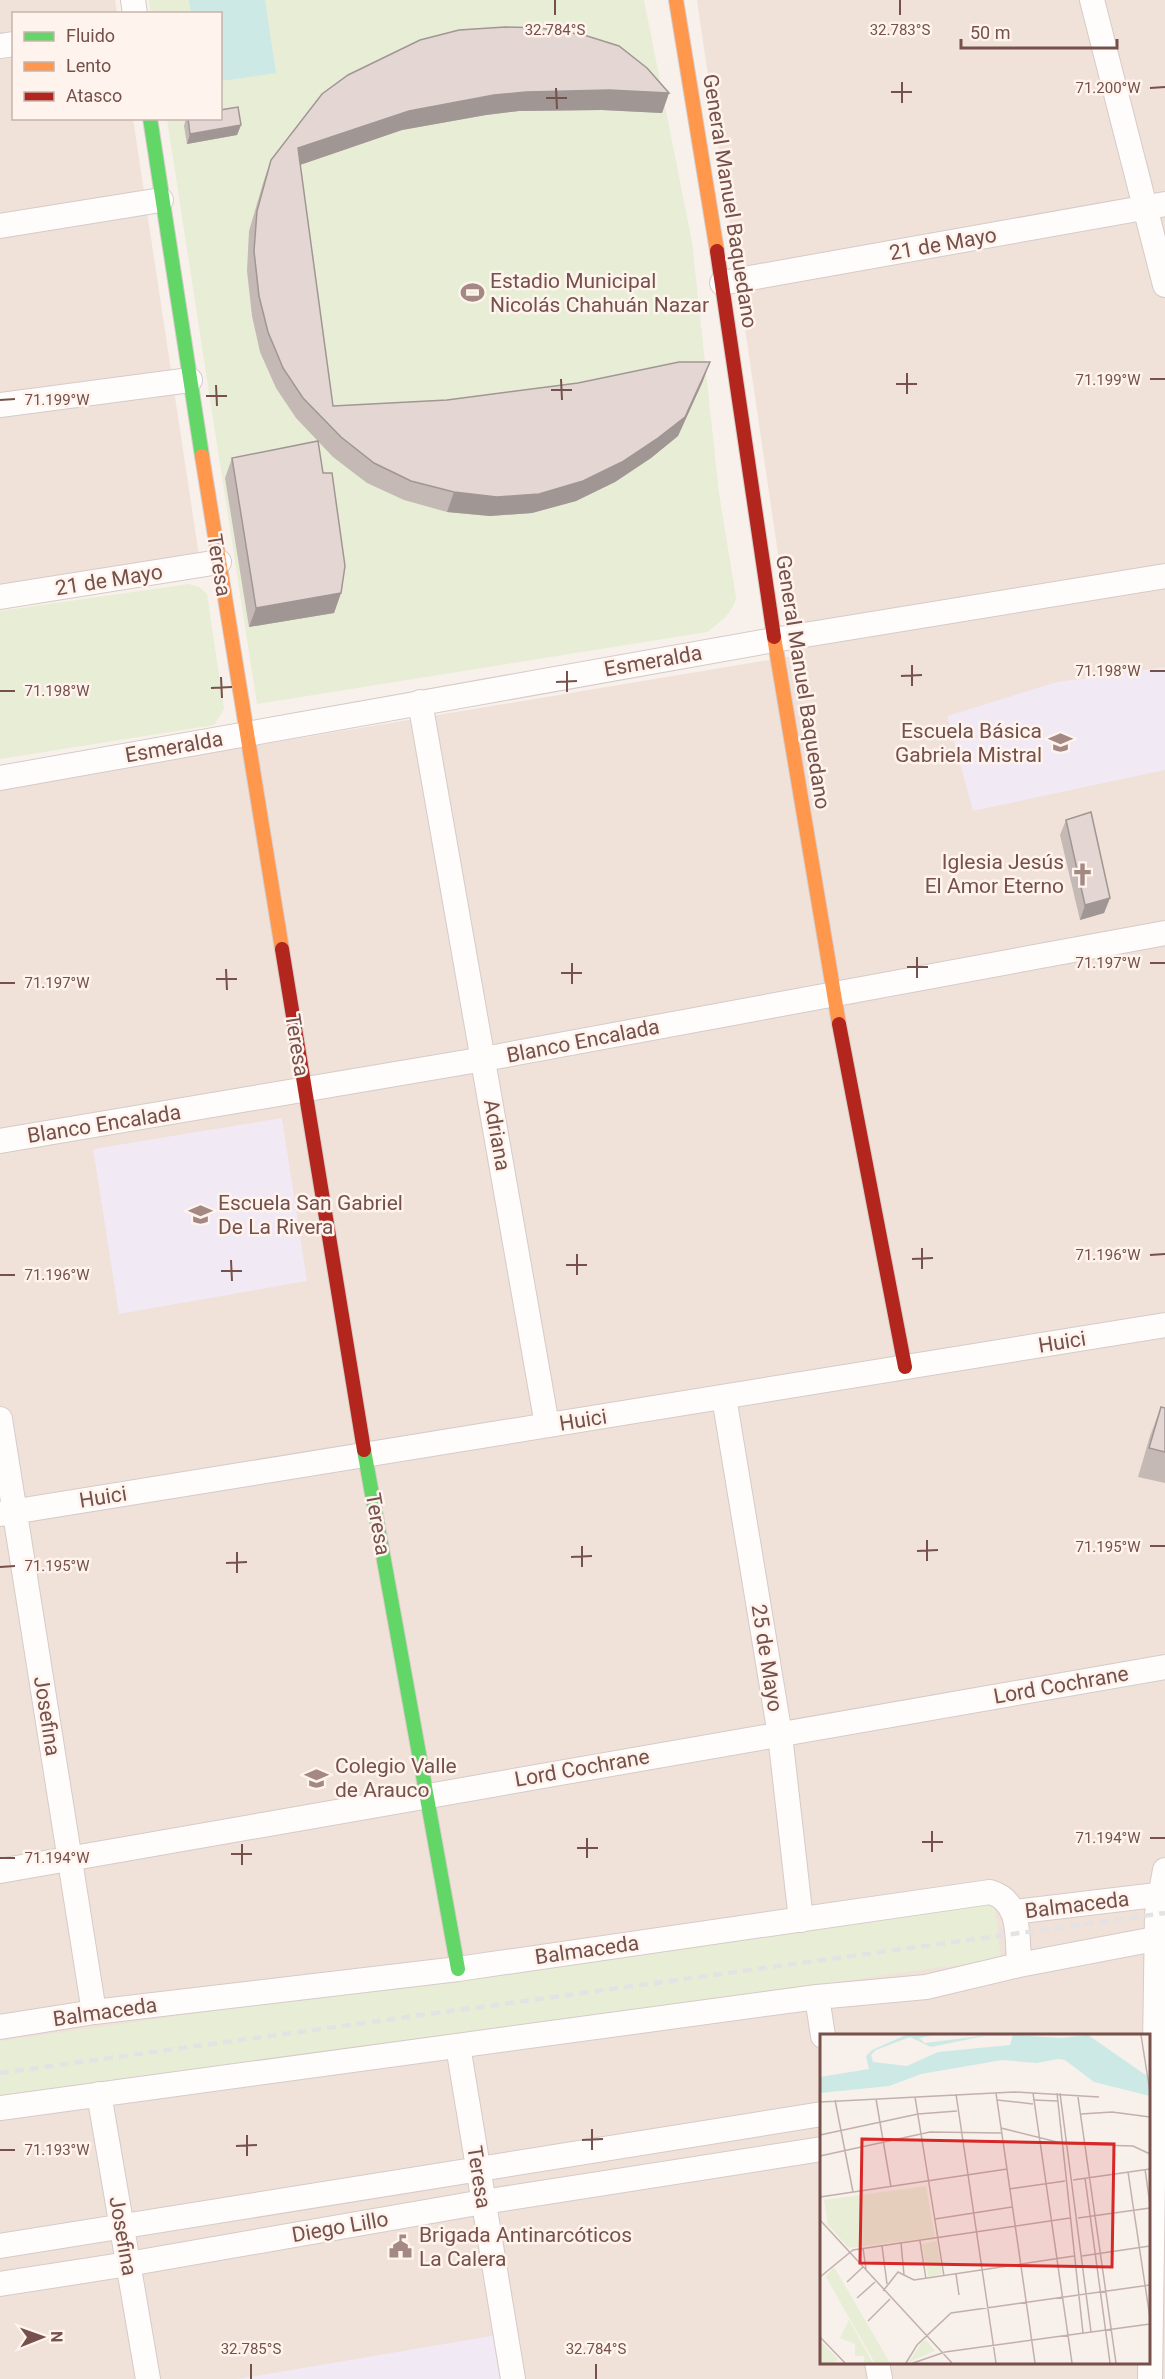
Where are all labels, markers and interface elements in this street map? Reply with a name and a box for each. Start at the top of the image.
legend [12,12,222,120]
scale bar [961,12,1117,50]
text: 32.784°S [525,21,585,39]
text: 32.783°S [870,21,930,39]
text: 50 m [970,22,1010,43]
text: Fluido [66,25,115,46]
text: Lento [66,55,111,76]
street label: General Manuel Baquedano [698,72,762,330]
text: 71.200°W [1075,79,1141,97]
text: Atasco [66,85,122,106]
street label: 21 de Mayo [888,223,998,265]
place label: Estadio Municipal Nicolás Chahuán Nazar [490,269,709,317]
sports icon: Estadio Municipal Nicolás Chahuán Nazar [459,280,485,306]
text: 71.199°W [1075,371,1141,389]
text: 71.199°W [24,391,90,409]
street label: Teresa [202,532,236,598]
street label: General Manuel Baquedano [771,553,835,811]
street label: 21 de Mayo [54,560,164,600]
street label: Esmeralda [602,641,704,681]
text: 71.198°W [1075,662,1141,680]
text: 71.198°W [24,682,90,700]
place label: Escuela Básica Gabriela Mistral [895,719,1042,767]
street label: Esmeralda [123,727,225,767]
school or university icon: Escuela Básica Gabriela Mistral [1047,730,1073,756]
place label: Iglesia Jesús El Amor Eterno [925,850,1064,898]
church icon: Iglesia Jesús El Amor Eterno [1069,861,1095,887]
text: 71.197°W [1075,954,1141,972]
text: 71.197°W [24,974,90,992]
street label: Teresa [280,1012,314,1078]
street label: Blanco Encalada [505,1014,661,1068]
street label: Adriana [479,1097,515,1173]
street label: Blanco Encalada [26,1100,182,1148]
place label: Escuela San Gabriel De La Rivera [218,1191,403,1239]
school or university icon: Escuela San Gabriel De La Rivera [187,1202,213,1228]
text: 71.196°W [1075,1246,1141,1264]
text: 71.196°W [24,1266,90,1284]
street label: Huici [1037,1326,1087,1358]
street label: Huici [558,1404,608,1436]
street label: Huici [78,1481,128,1513]
street label: Teresa [361,1491,395,1557]
text: 71.195°W [1075,1538,1141,1556]
text: 71.195°W [24,1557,90,1575]
street label: 25 de Mayo [747,1603,787,1713]
street label: Lord Cochrane [992,1661,1130,1709]
street label: Josefina [29,1675,65,1757]
street label: Lord Cochrane [513,1744,651,1792]
place label: Colegio Valle de Arauco [335,1754,457,1802]
school or university icon: Colegio Valle de Arauco [304,1765,330,1791]
text: 71.194°W [1075,1829,1141,1847]
text: 71.194°W [24,1849,90,1867]
street label: Balmaceda [1023,1887,1131,1923]
street label: Balmaceda [533,1931,641,1969]
street label: Balmaceda [51,1993,159,2031]
inset map [820,2034,1150,2364]
text: 71.193°W [24,2141,90,2159]
street label: Teresa [462,2144,496,2210]
street label: Josefina [104,2194,142,2278]
street label: Diego Lillo [290,2207,390,2247]
place label: Brigada Antinarcóticos La Calera [419,2223,632,2271]
public building icon: Brigada Antinarcóticos La Calera [388,2234,414,2260]
north arrow [12,2307,72,2367]
text: N [47,2331,66,2343]
text: 32.785°S [221,2340,281,2358]
text: 32.784°S [566,2340,626,2358]

